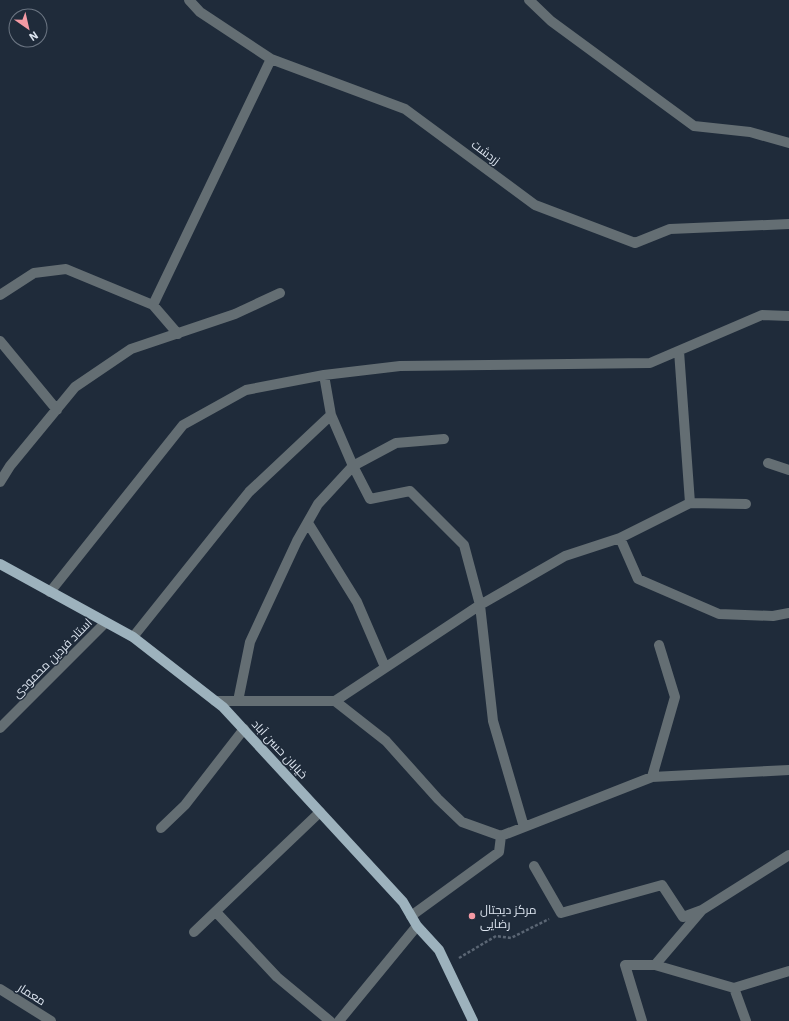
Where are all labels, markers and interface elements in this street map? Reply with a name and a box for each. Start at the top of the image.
north arrow [8,8,48,48]
text: N [26,28,41,44]
street label: زردشت [469,136,503,168]
street label: استاد فردین محمودی [9,615,95,701]
street label: خیابان حسن آباد [249,716,311,782]
place label: مرکز دیجتال رضایی [480,902,537,931]
marker: مرکز دیجتال رضایی [467,911,477,921]
street label: معمار [14,979,49,1008]

